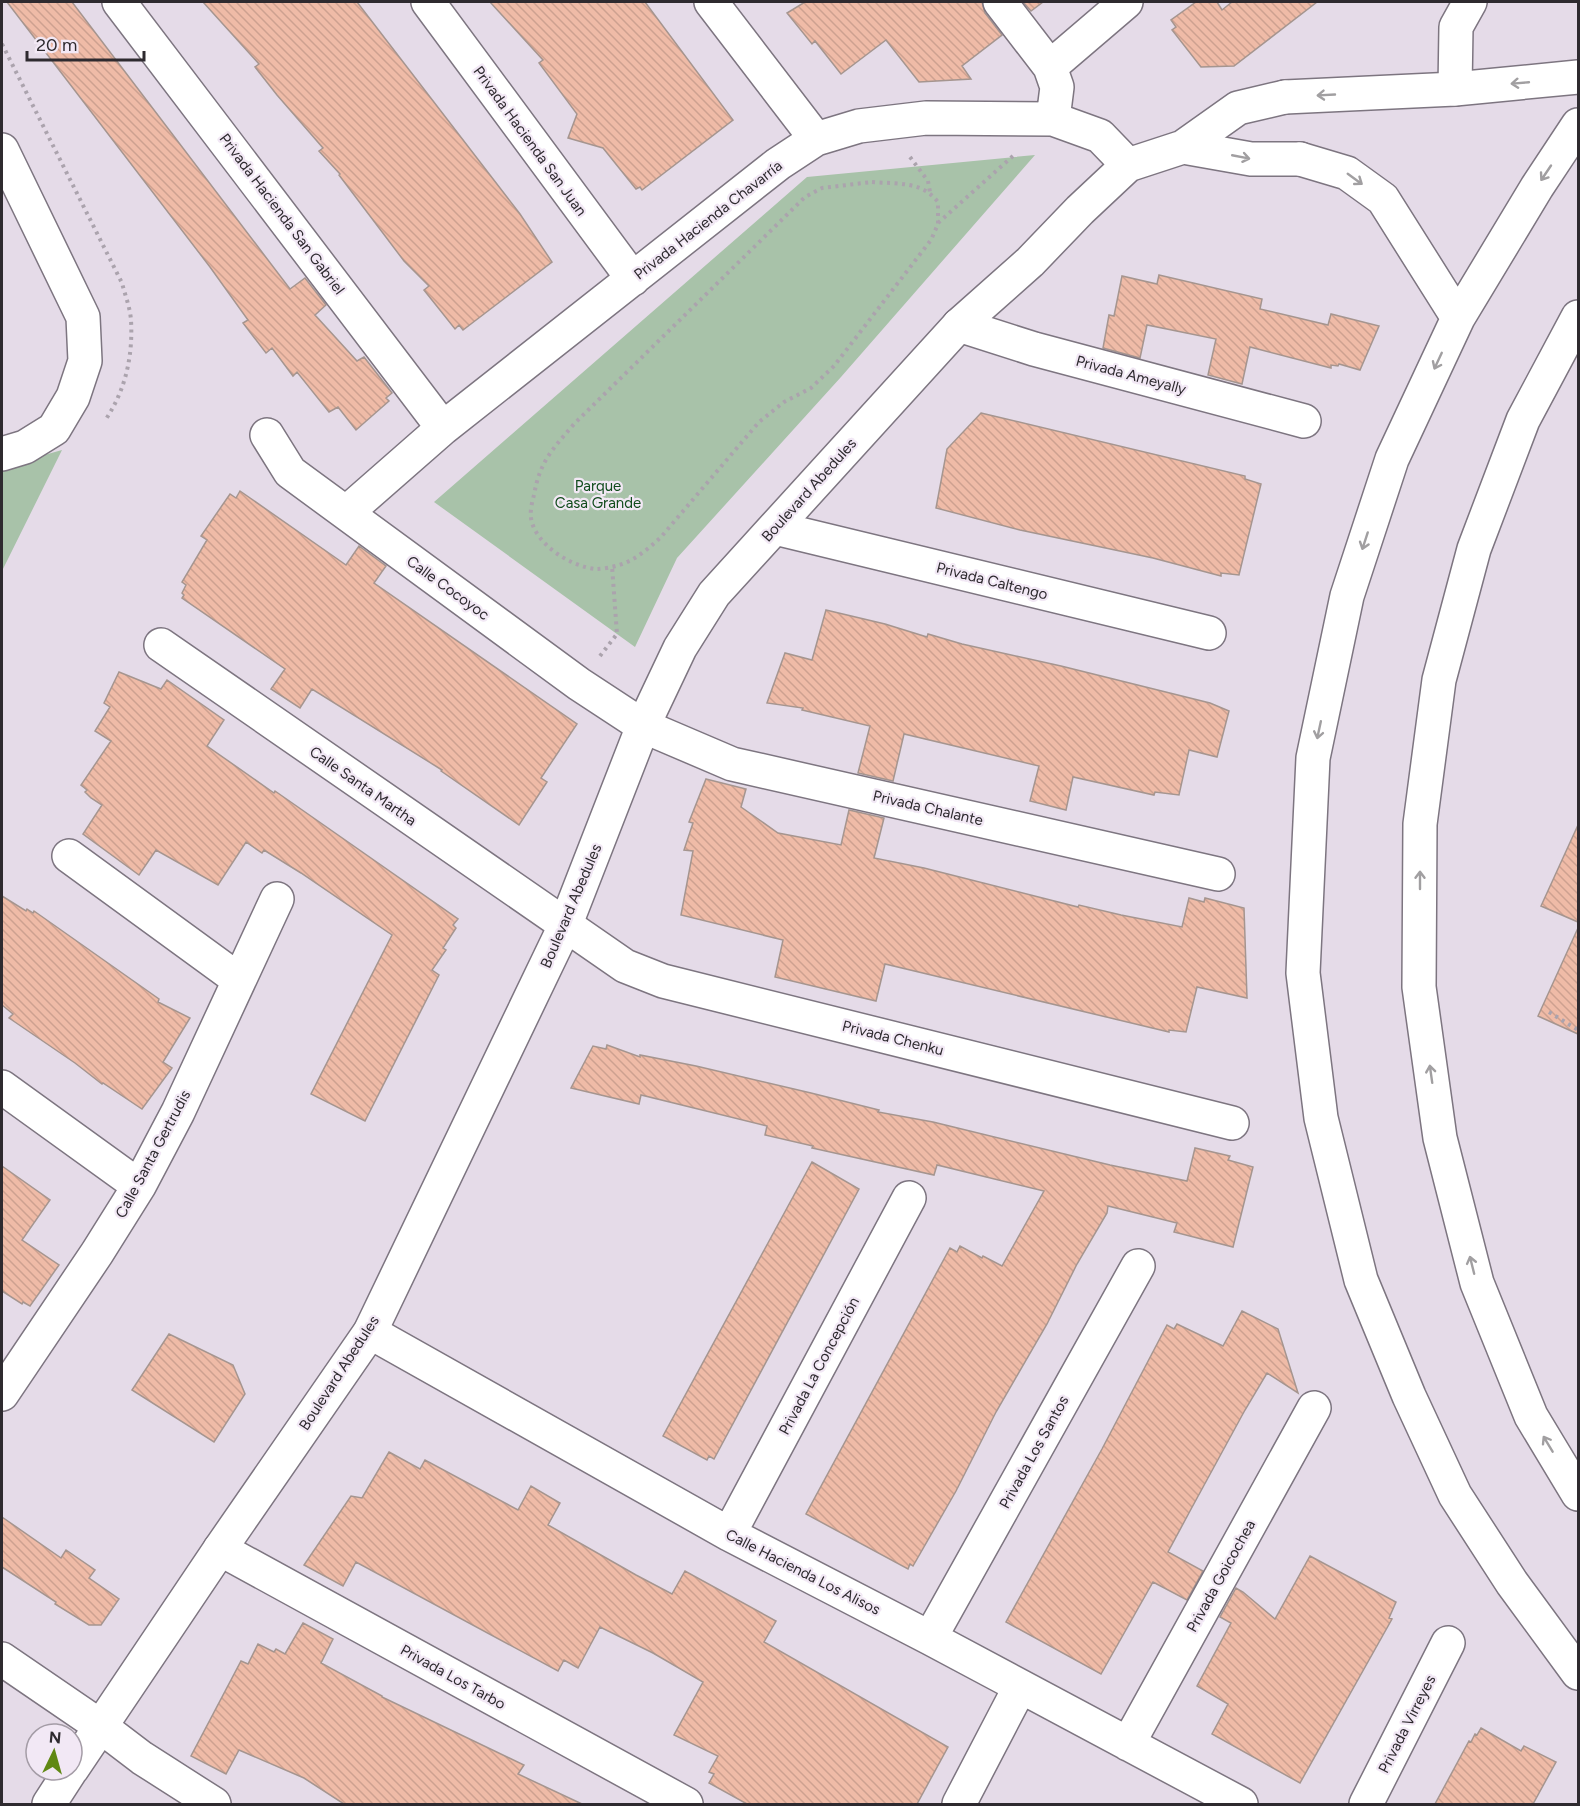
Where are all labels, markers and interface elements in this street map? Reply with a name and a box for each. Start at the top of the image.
scale bar [27,24,144,62]
text: 20 m [36,34,77,56]
street label: Privada Hacienda San Juan [470,63,590,219]
one-way arrow [1511,78,1531,89]
one-way arrow [1316,89,1336,100]
street label: Privada Hacienda San Gabriel [216,130,348,298]
one-way arrow [1231,152,1250,163]
street label: Privada Hacienda Chavarría [630,157,786,283]
one-way arrow [1539,165,1552,182]
one-way arrow [1346,172,1362,185]
one-way arrow [1432,351,1444,369]
street label: Privada Ameyally [1074,352,1188,398]
street label: Boulevard Abedules [758,435,860,545]
park label: Parque Casa Grande [555,477,641,512]
one-way arrow [1359,531,1370,550]
street label: Calle Cocoyoc [403,552,493,624]
street label: Privada Caltengo [934,558,1050,604]
one-way arrow [1313,720,1324,739]
street label: Calle Santa Martha [306,742,420,830]
street label: Privada Chalante [871,787,985,829]
street label: Boulevard Abedules [537,841,605,971]
one-way arrow [1414,871,1426,891]
street label: Privada Chenku [840,1017,946,1059]
one-way arrow [1426,1065,1437,1085]
street label: Calle Santa Gertrudis [112,1087,194,1221]
one-way arrow [1466,1256,1478,1275]
street label: Privada La Concepción [775,1294,863,1438]
street label: Boulevard Abedules [295,1312,383,1434]
street label: Privada Los Santos [996,1392,1073,1512]
one-way arrow [1542,1436,1554,1453]
street label: Privada Goicochea [1183,1517,1259,1635]
street label: Calle Hacienda Los Alisos [723,1525,883,1619]
street label: Privada Los Tarbo [397,1641,509,1713]
street label: Privada Virreyes [1375,1672,1439,1776]
north arrow [24,1722,84,1782]
text: N [48,1728,62,1748]

